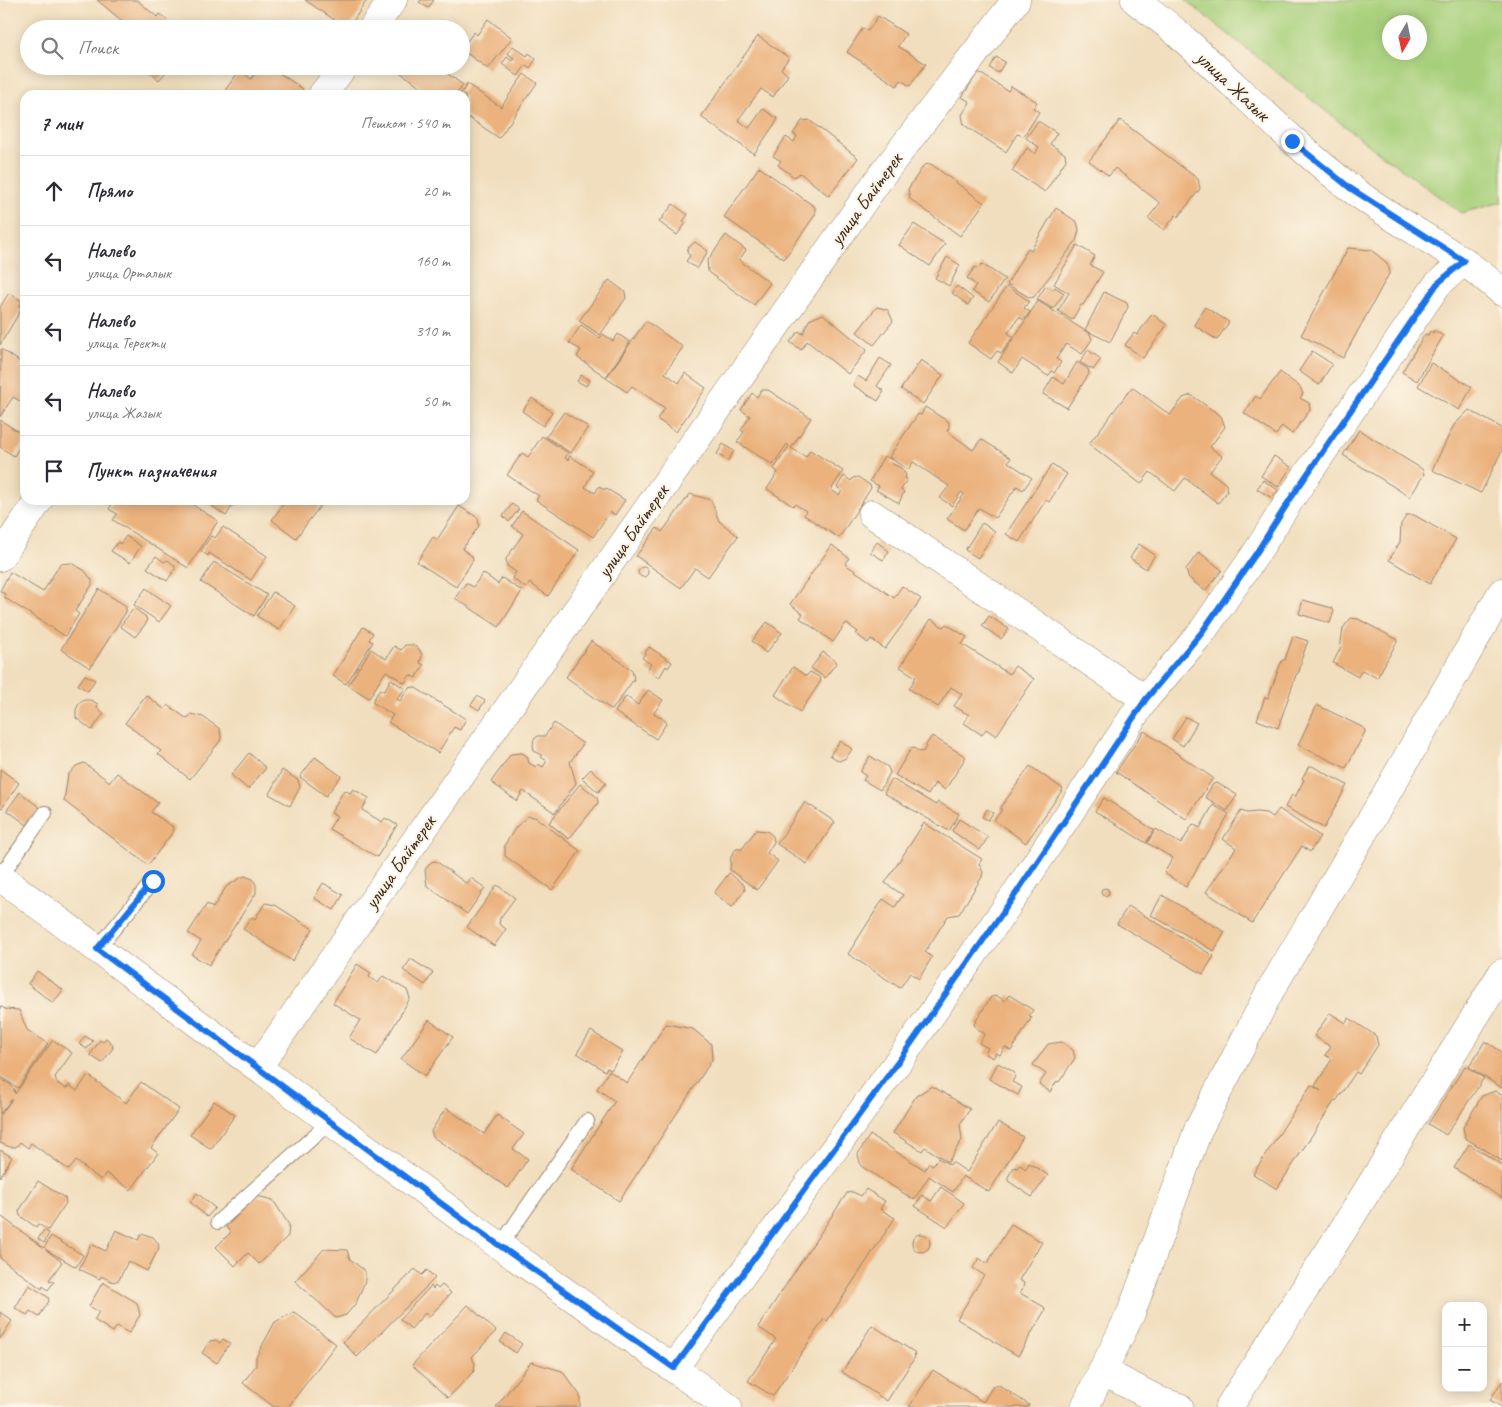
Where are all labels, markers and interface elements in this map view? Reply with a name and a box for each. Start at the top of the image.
north arrow [1382,15,1427,60]
search box [20,20,470,75]
icon: search [38,34,66,62]
text: Поиск [78,36,118,60]
street label: улица Жазык [1190,45,1276,128]
text: 7 мин [40,110,83,136]
text: Пешком · 540 m [361,113,450,133]
route end [1281,130,1304,153]
street label: улица Байтерек [823,146,909,251]
icon: ahead [40,177,68,205]
text: Прямо [87,179,132,203]
text: 20 m [423,181,450,201]
text: Налево [87,239,135,263]
icon: left [40,247,68,275]
text: 160 m [416,251,450,271]
text: улица Орталык [87,263,171,283]
text: Налево [87,309,135,333]
icon: left [40,317,68,345]
text: 310 m [416,321,450,341]
text: улица Теректи [87,333,165,353]
text: Налево [87,379,135,403]
icon: left [40,387,68,415]
text: 50 m [423,391,450,411]
text: улица Жазык [87,403,161,423]
icon: arrive [40,457,68,485]
text: Пункт назначения [87,459,216,483]
street label: улица Байтерек [591,478,675,583]
street label: улица Байтерек [358,809,442,914]
route start [142,870,165,893]
map controls [1442,1302,1487,1392]
button: + [1442,1302,1487,1347]
button: − [1442,1347,1487,1392]

